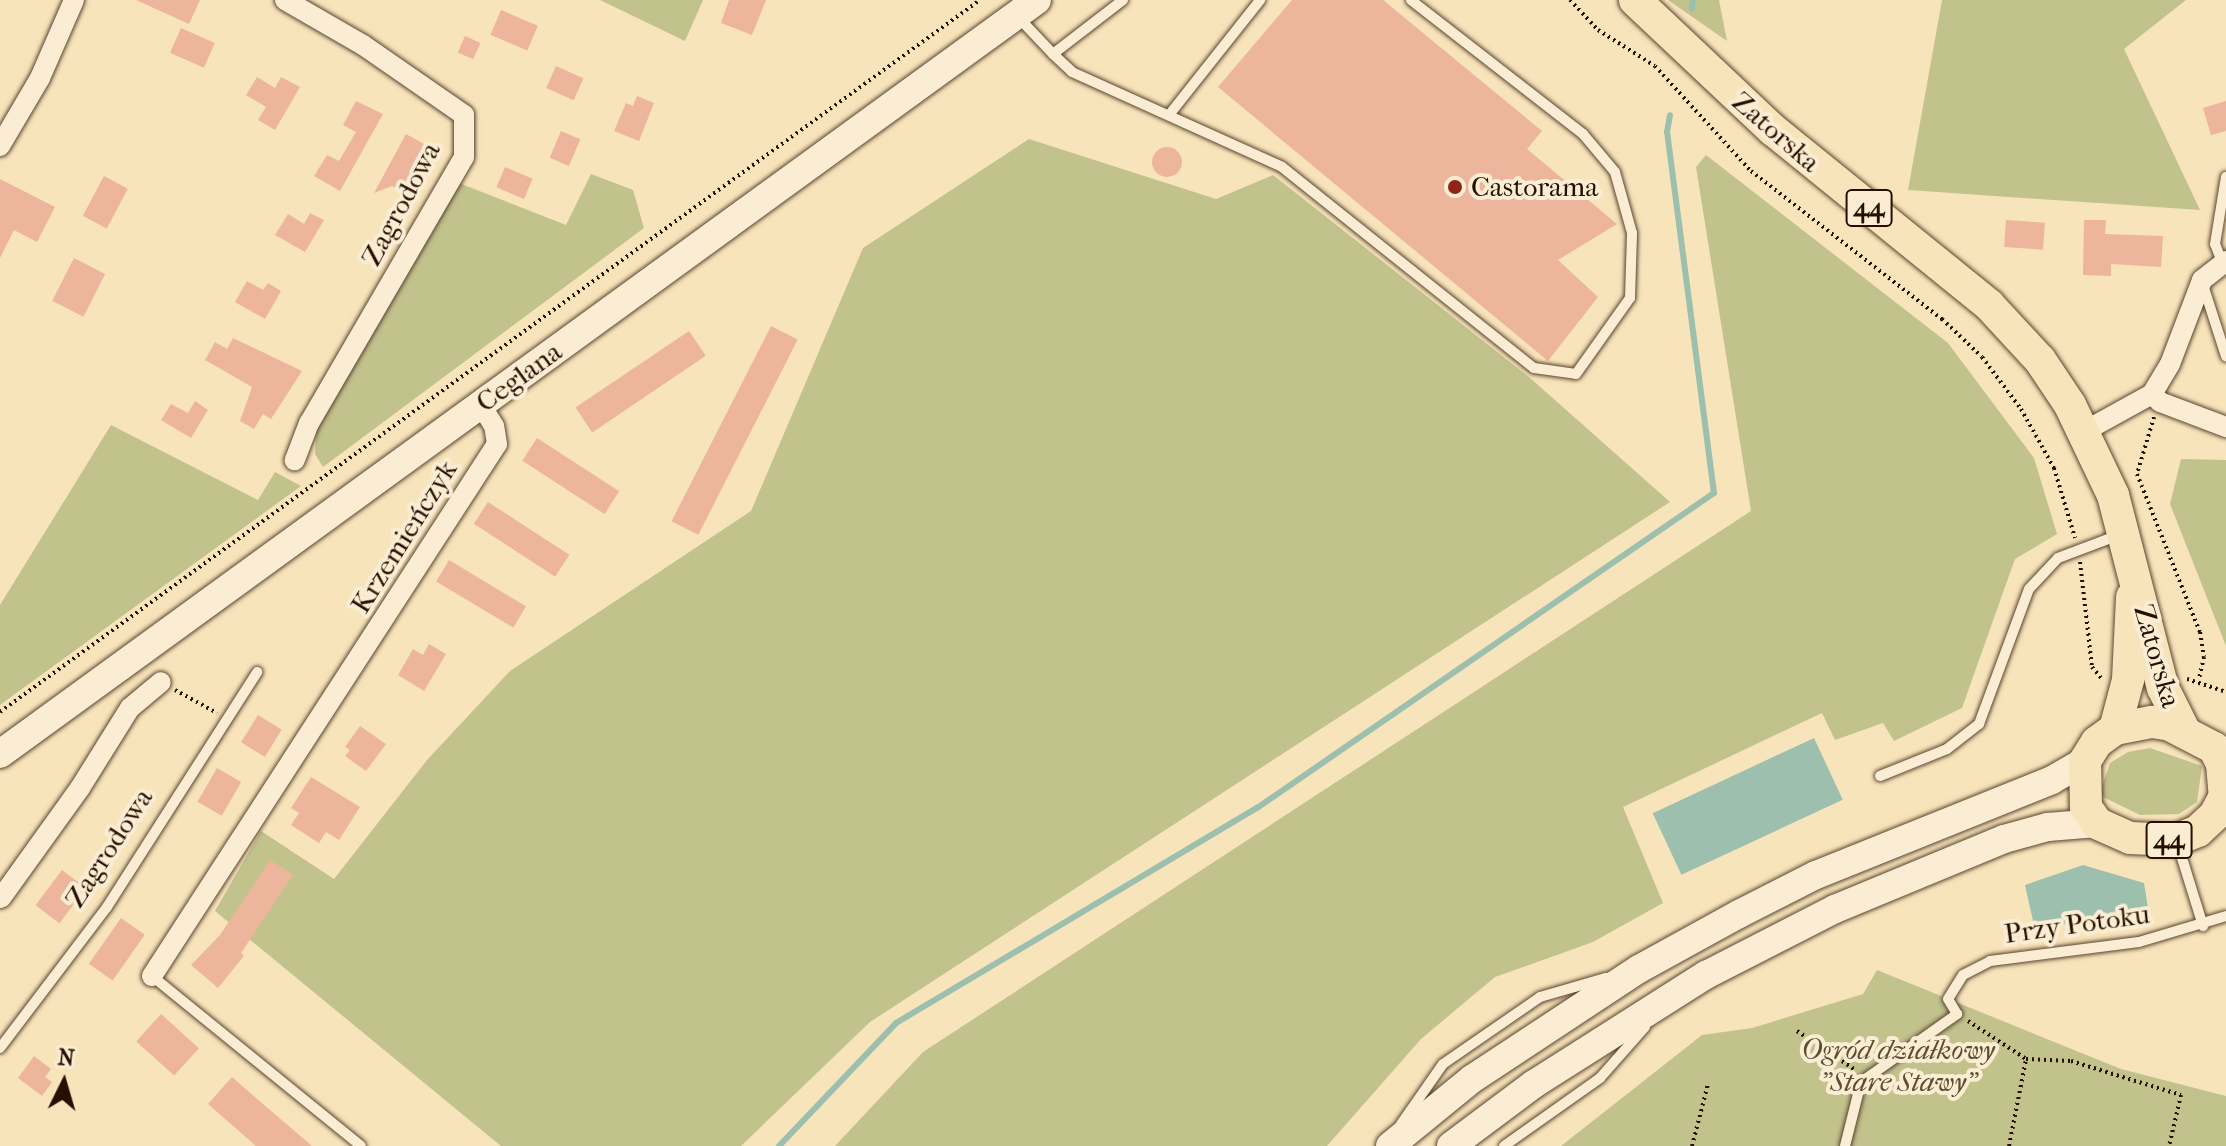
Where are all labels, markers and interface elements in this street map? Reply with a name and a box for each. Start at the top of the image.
street label: Zatorska [1725,85,1827,179]
street label: Zagrodowa [354,136,448,272]
place label: Castorama [1471,170,1598,204]
marker: Castorama [1446,178,1464,196]
road number: 44 [1845,186,1893,230]
street label: Ceglana [470,335,568,419]
street label: Krzemieńczyk [344,454,464,620]
street label: Zatorska [2126,601,2188,711]
street label: Zagrodowa [58,782,160,914]
road number: 44 [2145,818,2193,862]
street label: Przy Potoku [2002,897,2152,951]
park label: Ogród działkowy "Stare Stawy" [1801,1033,1995,1099]
north arrow [24,1042,104,1122]
text: N [57,1044,76,1072]

